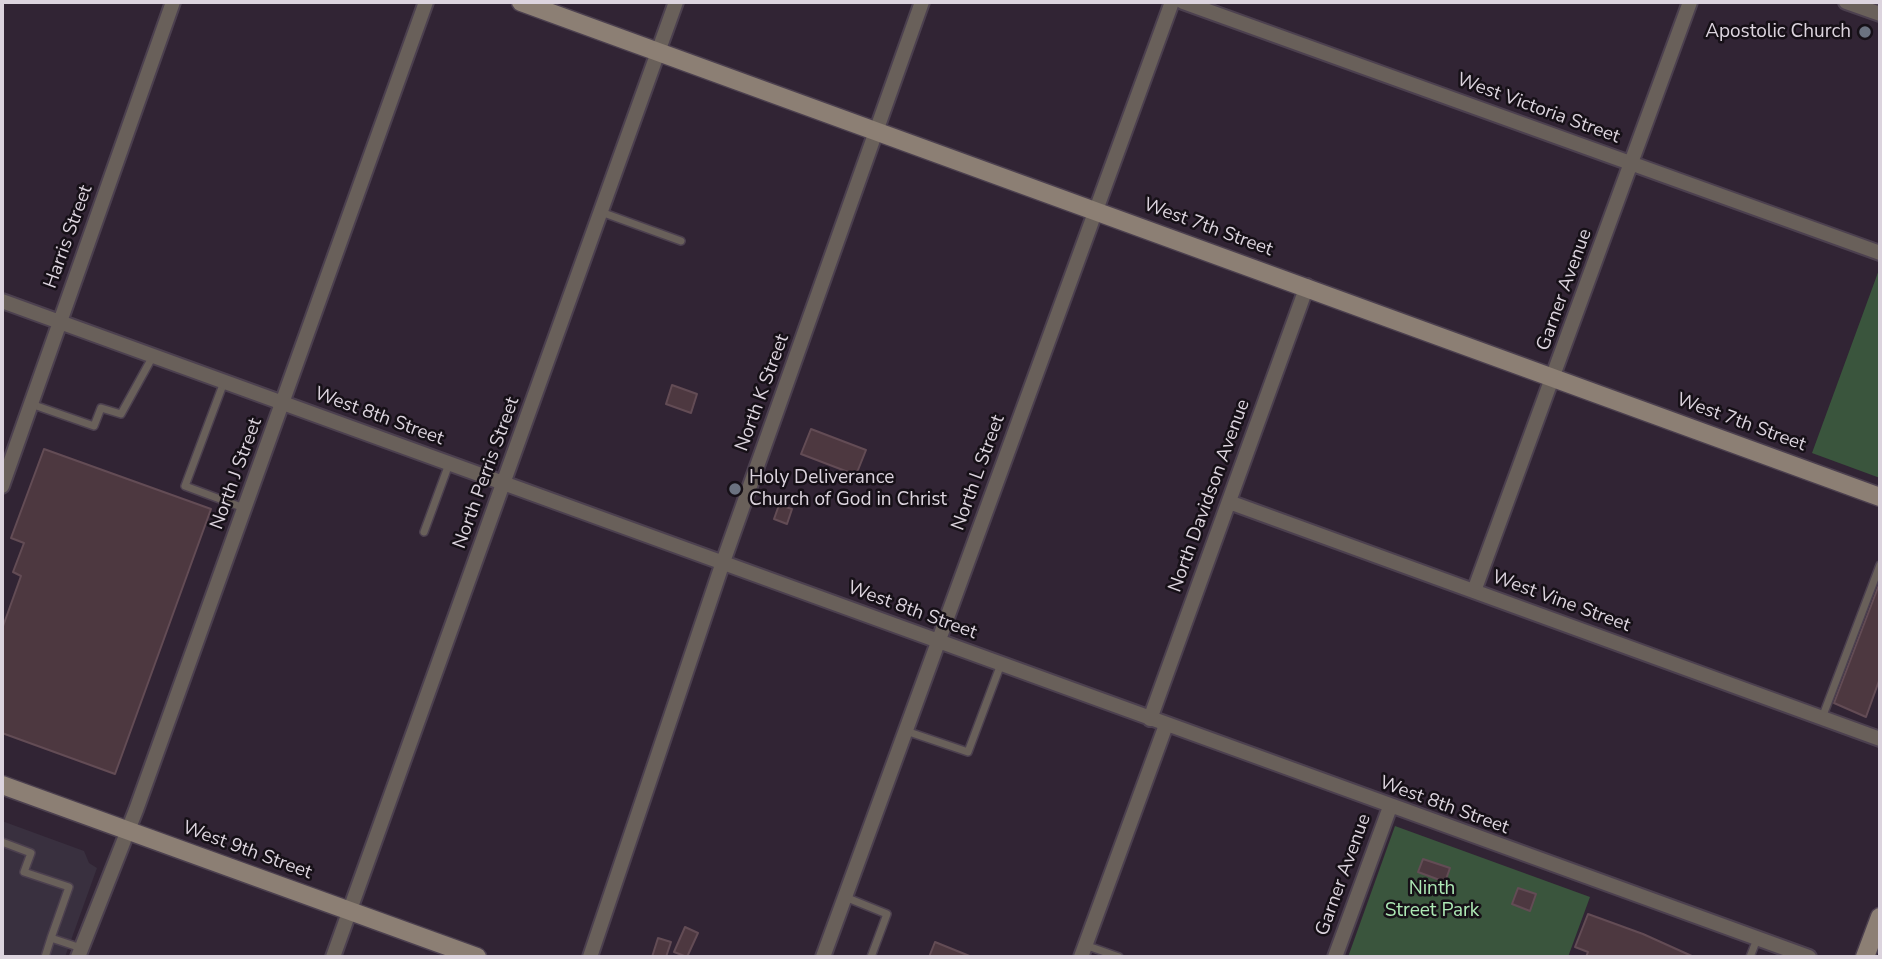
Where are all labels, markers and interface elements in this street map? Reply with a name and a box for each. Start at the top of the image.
place label: Apostolic Church [1705,21,1851,43]
marker: Apostolic Church [1857,24,1873,40]
street label: West Victoria Street [1453,69,1623,149]
street label: Harris Street [40,182,98,292]
street label: West 7th Street [1140,194,1276,262]
street label: Garner Avenue [1532,226,1598,354]
street label: North K Street [731,331,795,455]
street label: West 8th Street [311,383,447,451]
street label: West 7th Street [1673,389,1809,457]
street label: North Perris Street [449,394,525,552]
street label: North Davidson Avenue [1164,396,1256,596]
street label: North L Street [948,412,1010,534]
street label: North J Street [206,415,268,533]
place label: Holy Deliverance Church of God in Christ [749,467,947,511]
marker: Holy Deliverance Church of God in Christ [727,481,743,497]
street label: West Vine Street [1489,566,1633,638]
street label: West 8th Street [844,577,980,645]
street label: West 8th Street [1376,772,1512,840]
street label: Garner Avenue [1311,811,1377,939]
street label: West 9th Street [179,817,315,885]
park label: Ninth Street Park [1385,878,1479,922]

